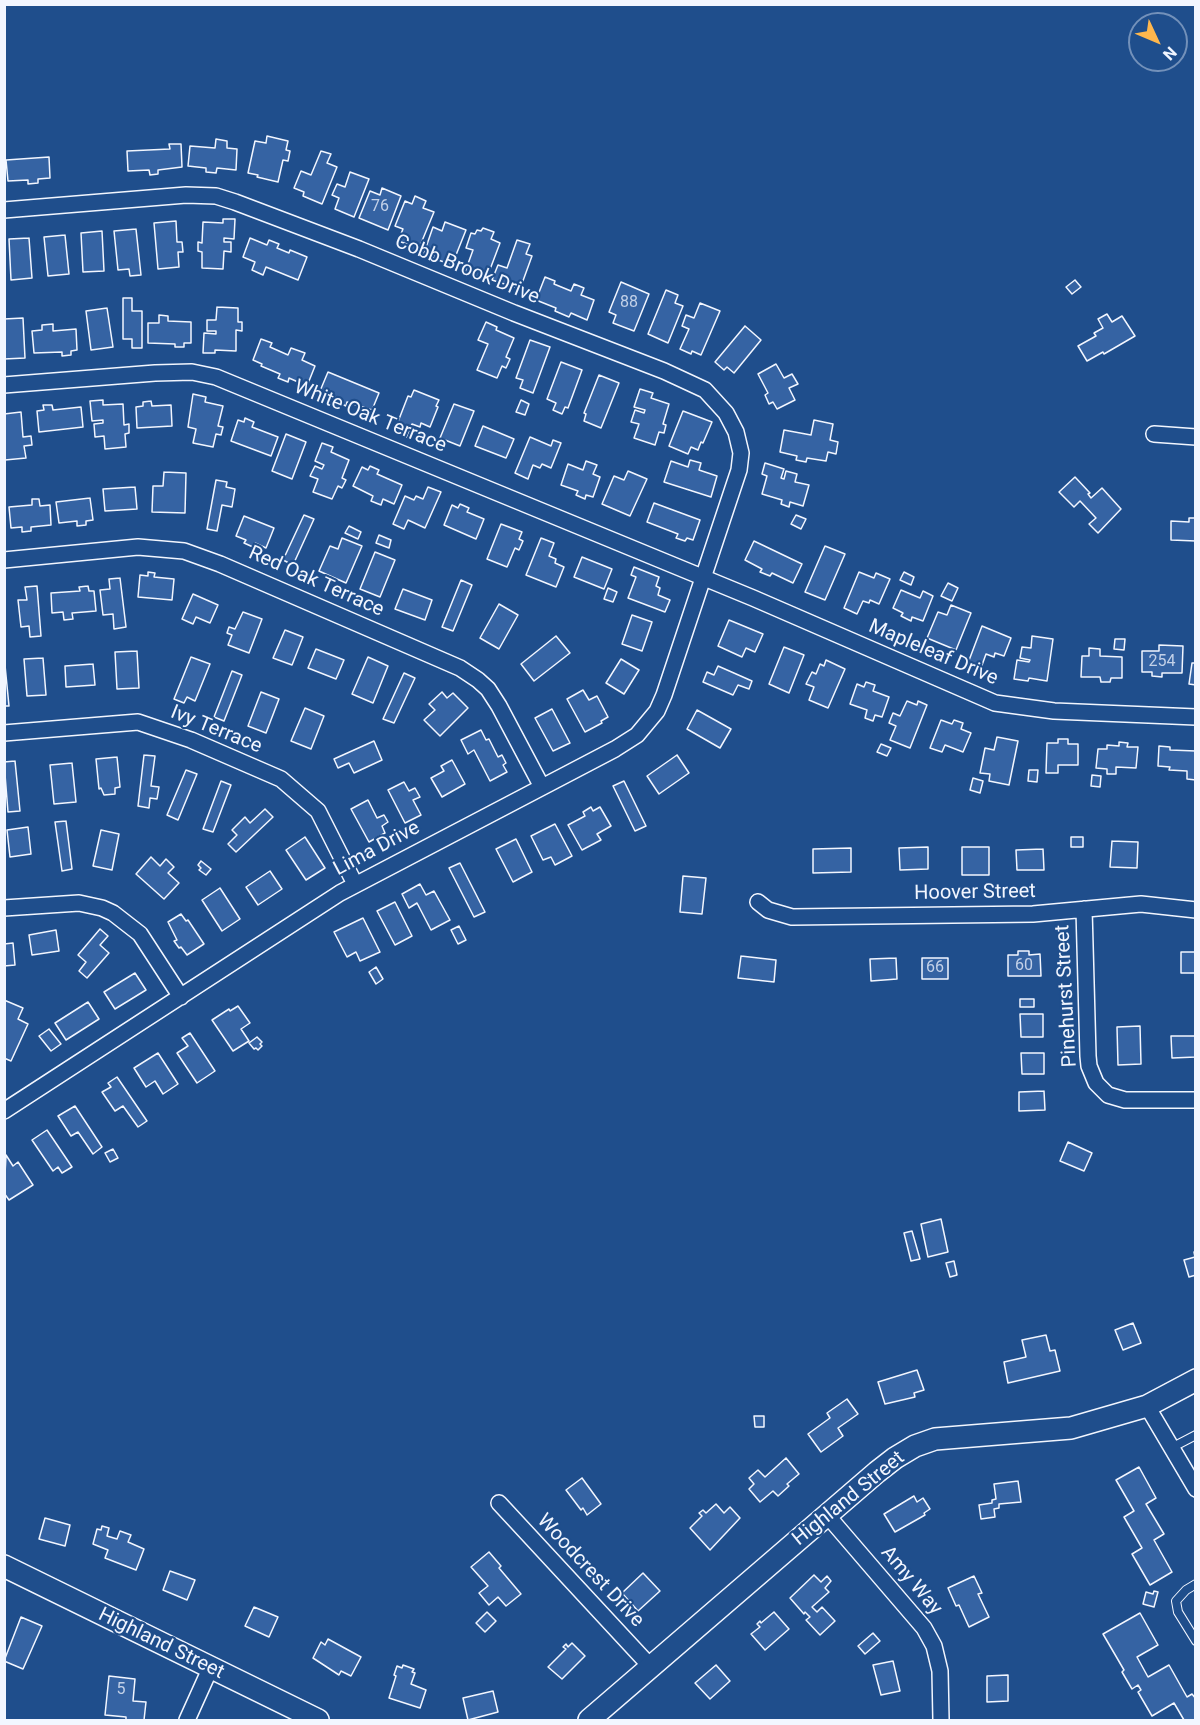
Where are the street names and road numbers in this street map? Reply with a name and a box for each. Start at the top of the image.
street label: Cobb Brook Drive [391,230,543,310]
street label: White Oak Terrace [290,376,450,458]
street label: Red Oak Terrace [245,541,387,623]
street label: Mapleleaf Drive [865,615,1001,691]
street label: Ivy Terrace [167,701,265,759]
street label: Lima Drive [330,816,424,882]
street label: Hoover Street [914,880,1036,906]
street label: Pinehurst Street [1051,924,1083,1068]
street label: Highland Street [788,1447,910,1551]
street label: Woodcrest Drive [531,1509,649,1633]
street label: Amy Way [875,1542,947,1620]
street label: Highland Street [94,1603,228,1685]

